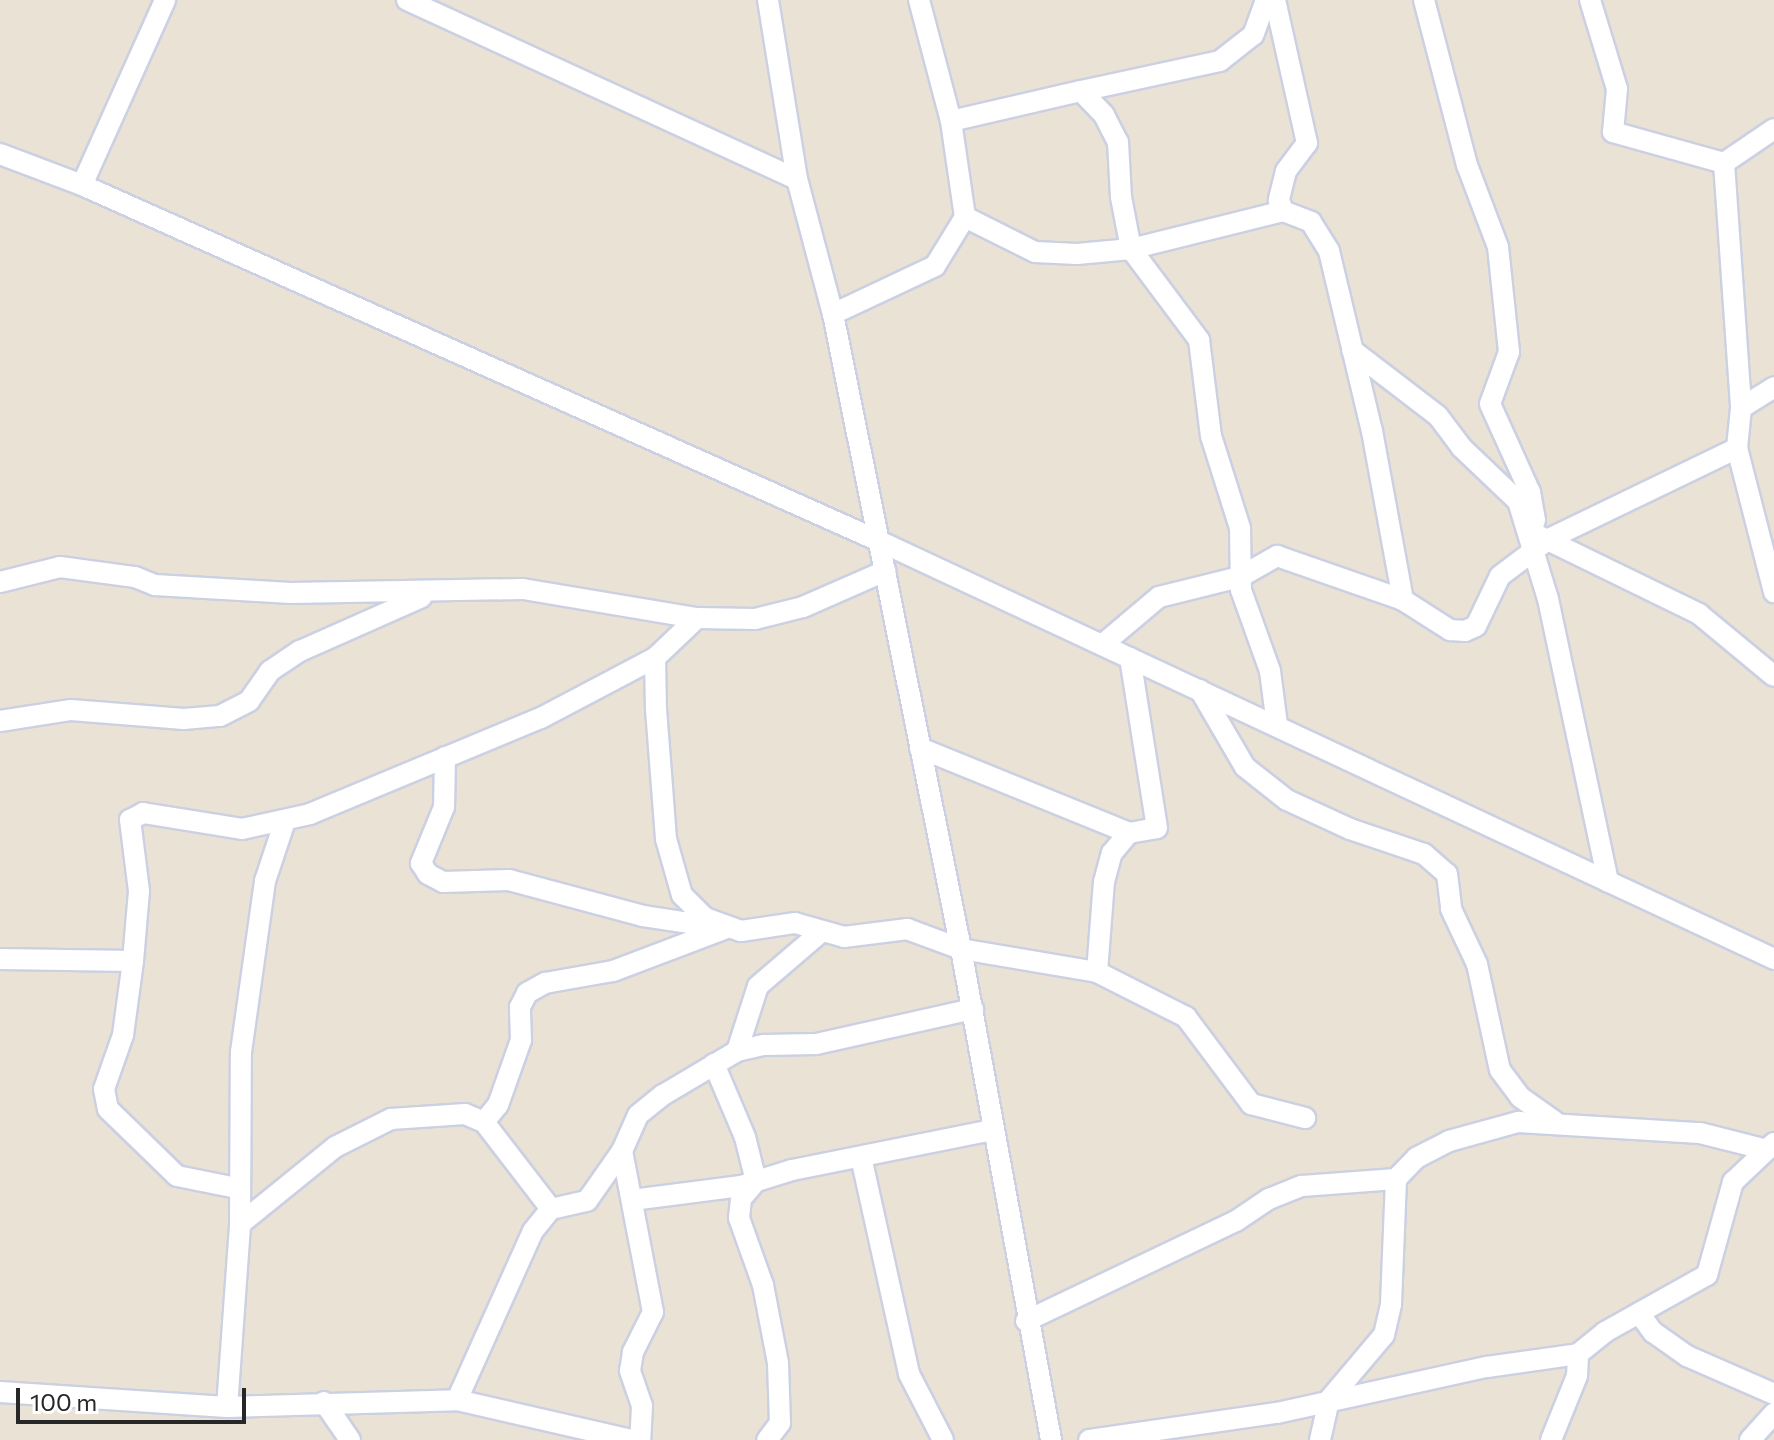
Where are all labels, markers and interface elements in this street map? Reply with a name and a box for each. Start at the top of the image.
scale bar [20,1372,250,1422]
text: 100 m [30,1387,97,1416]

